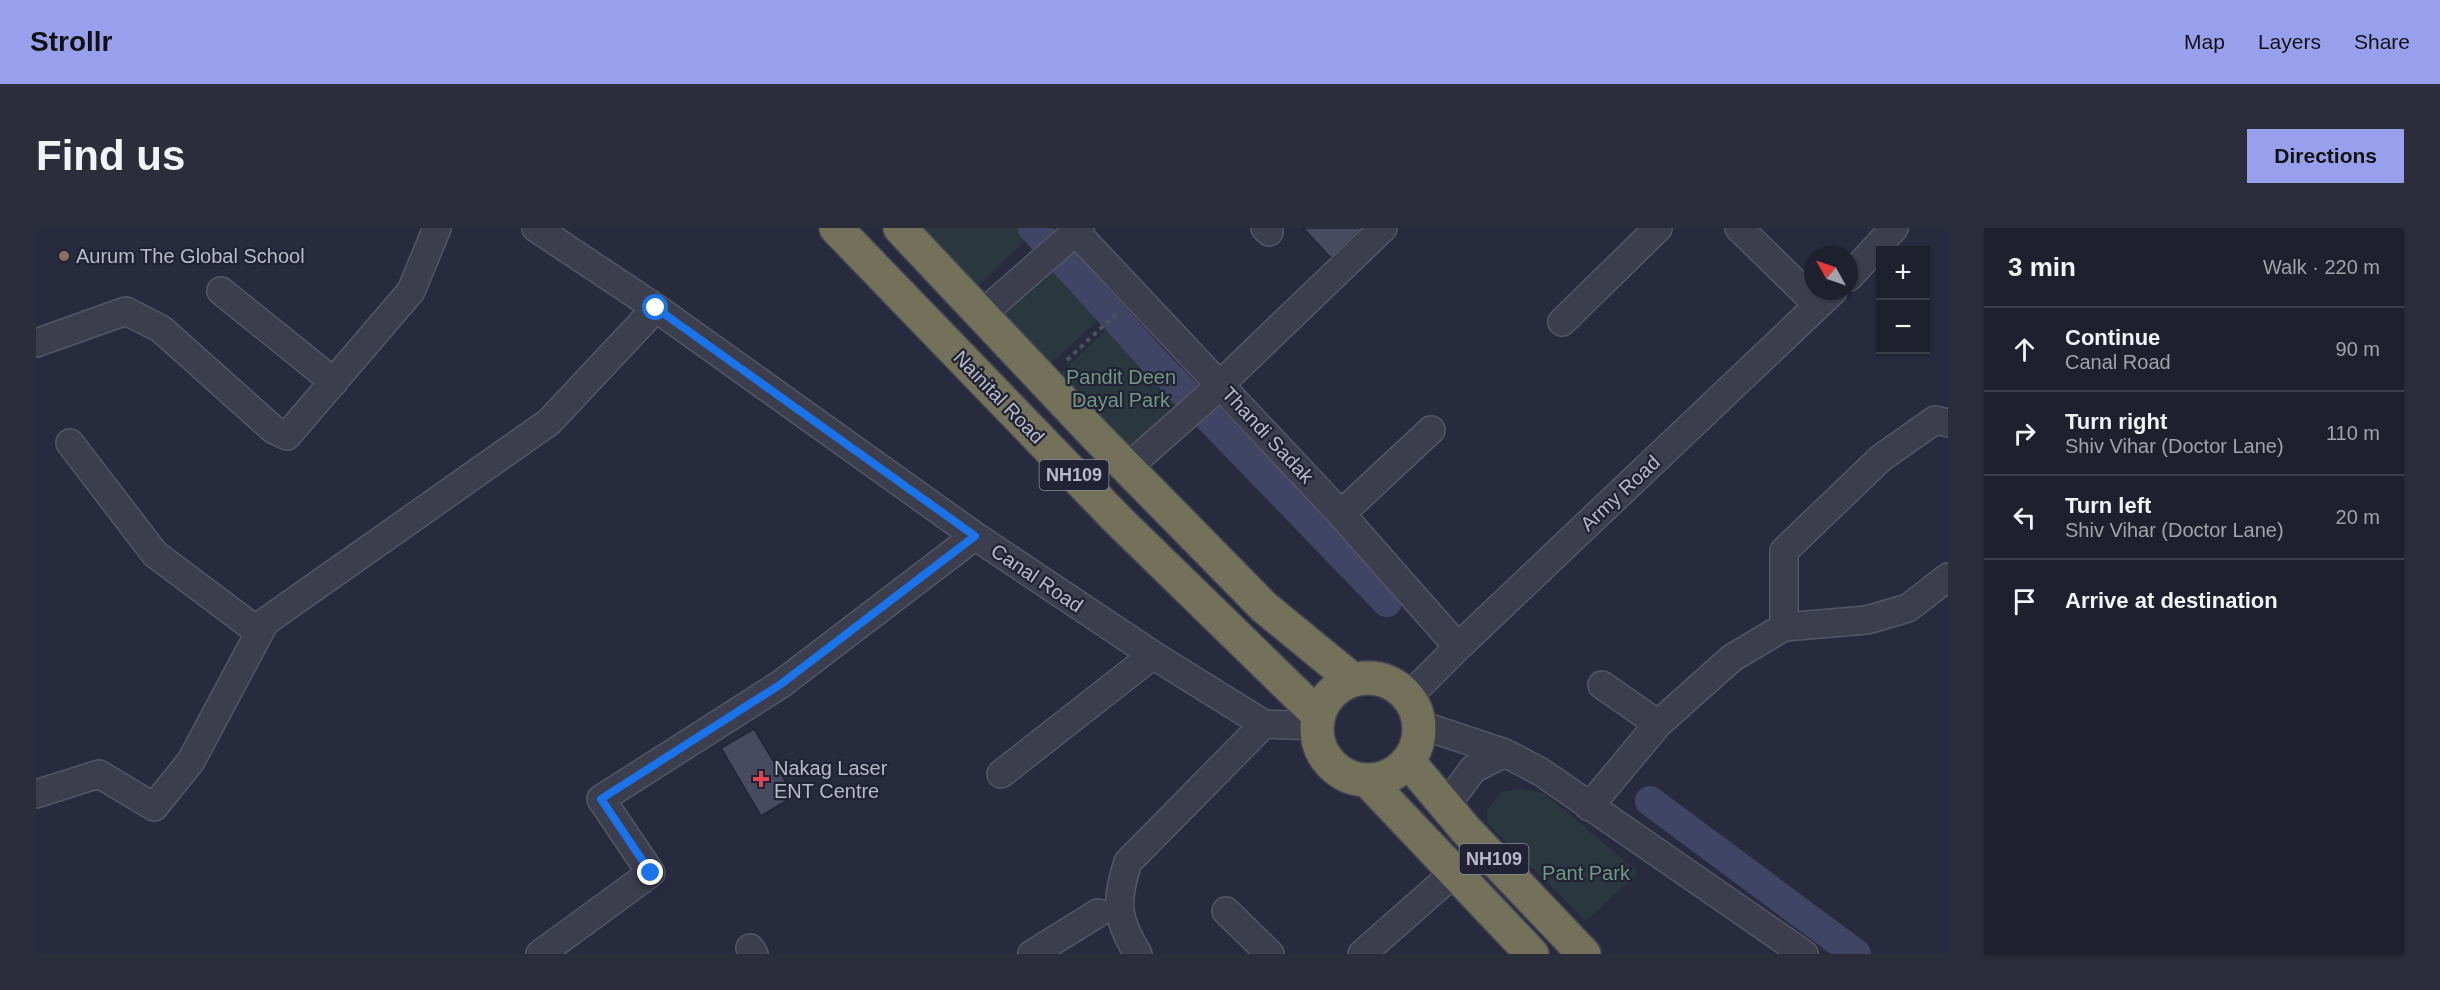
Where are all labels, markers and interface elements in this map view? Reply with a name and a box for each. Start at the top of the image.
text: Strollr [30,26,112,57]
text: Map [2184,30,2225,53]
text: Layers [2258,30,2321,53]
text: Share [2354,30,2410,53]
button: Directions [2247,129,2404,183]
text: Find us [36,132,185,179]
place label: Aurum The Global School [76,245,305,267]
north arrow [1804,246,1858,300]
map controls [1876,246,1930,354]
button: + [1876,246,1930,300]
marker: Aurum The Global School [57,249,71,263]
text: 3 min [2008,252,2076,282]
text: Walk · 220 m [2263,256,2380,278]
route start [642,294,668,320]
button: − [1876,300,1930,354]
text: Continue [2065,325,2160,350]
icon: ahead [2008,333,2041,366]
text: 90 m [2336,338,2380,360]
street label: Nainital Road [949,346,1049,448]
text: Canal Road [2065,351,2171,373]
park label: Pandit Deen Dayal Park [1066,366,1176,411]
street label: Thandi Sadak [1218,382,1319,488]
text: Turn right [2065,409,2167,434]
icon: right [2008,417,2041,450]
text: 110 m [2326,422,2380,444]
text: Shiv Vihar (Doctor Lane) [2065,435,2284,457]
street label: Army Road [1576,451,1664,535]
road number: NH109 [1040,460,1108,490]
text: Turn left [2065,493,2151,518]
icon: left [2008,501,2041,534]
text: 20 m [2336,506,2380,528]
text: Shiv Vihar (Doctor Lane) [2065,519,2284,541]
street label: Canal Road [987,539,1087,617]
icon: arrive [2008,585,2041,618]
text: Arrive at destination [2065,588,2278,613]
place label: Nakag Laser ENT Centre [774,757,888,802]
marker: Nakag Laser ENT Centre [752,770,770,788]
road number: NH109 [1460,844,1528,874]
route end [637,859,663,885]
park label: Pant Park [1542,862,1631,884]

